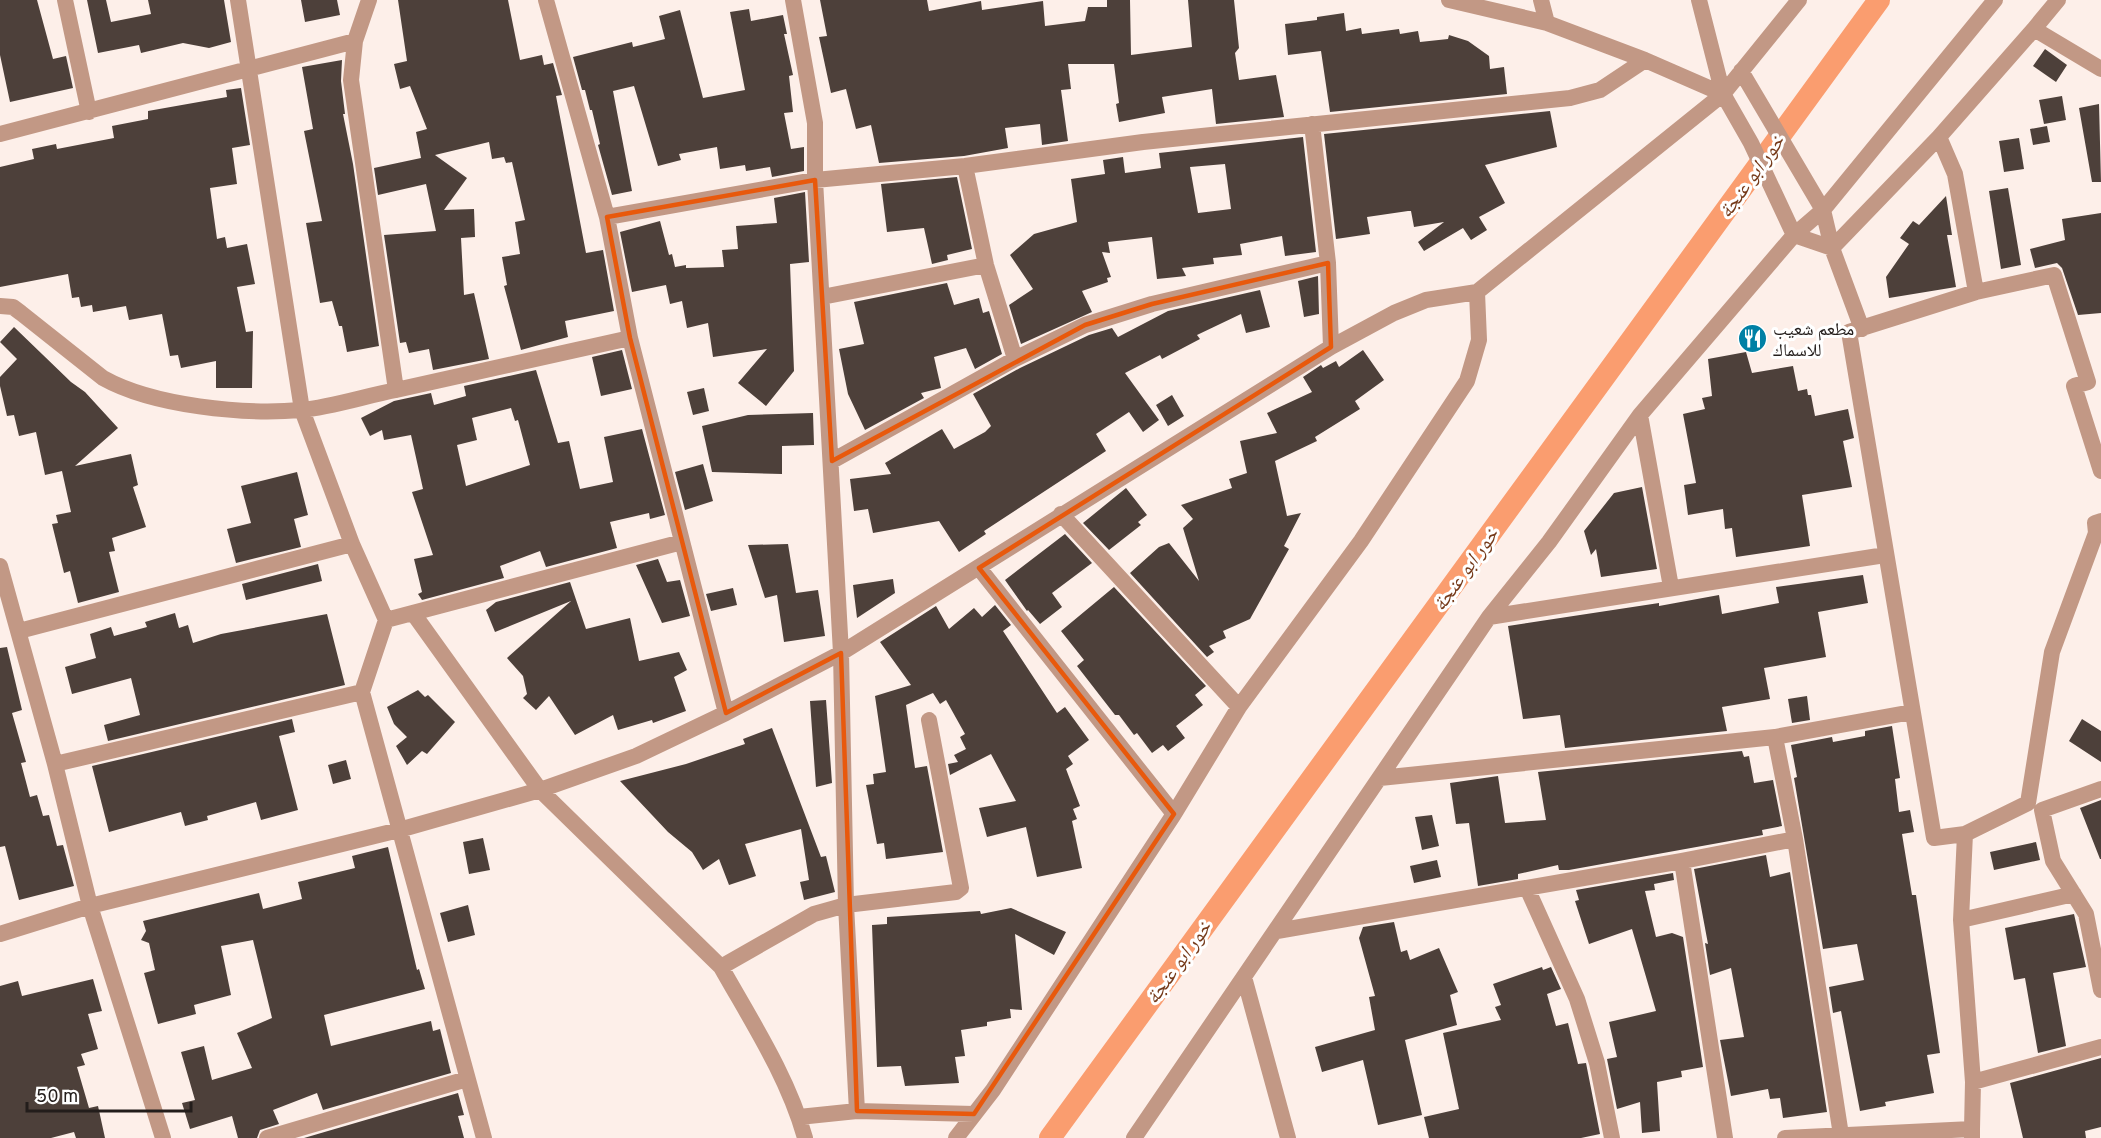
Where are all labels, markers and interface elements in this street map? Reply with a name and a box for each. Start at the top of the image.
water label: خور ابو عنجة [1714,130,1792,224]
place label: مطعم شعيب للاسماك [1773,319,1854,363]
restaurant icon: مطعم شعيب للاسماك [1736,323,1768,355]
water label: خور ابو عنجة [1428,523,1506,617]
water label: خور ابو عنجة [1141,916,1219,1010]
scale bar [27,1075,190,1113]
text: 50 m [36,1086,78,1109]

